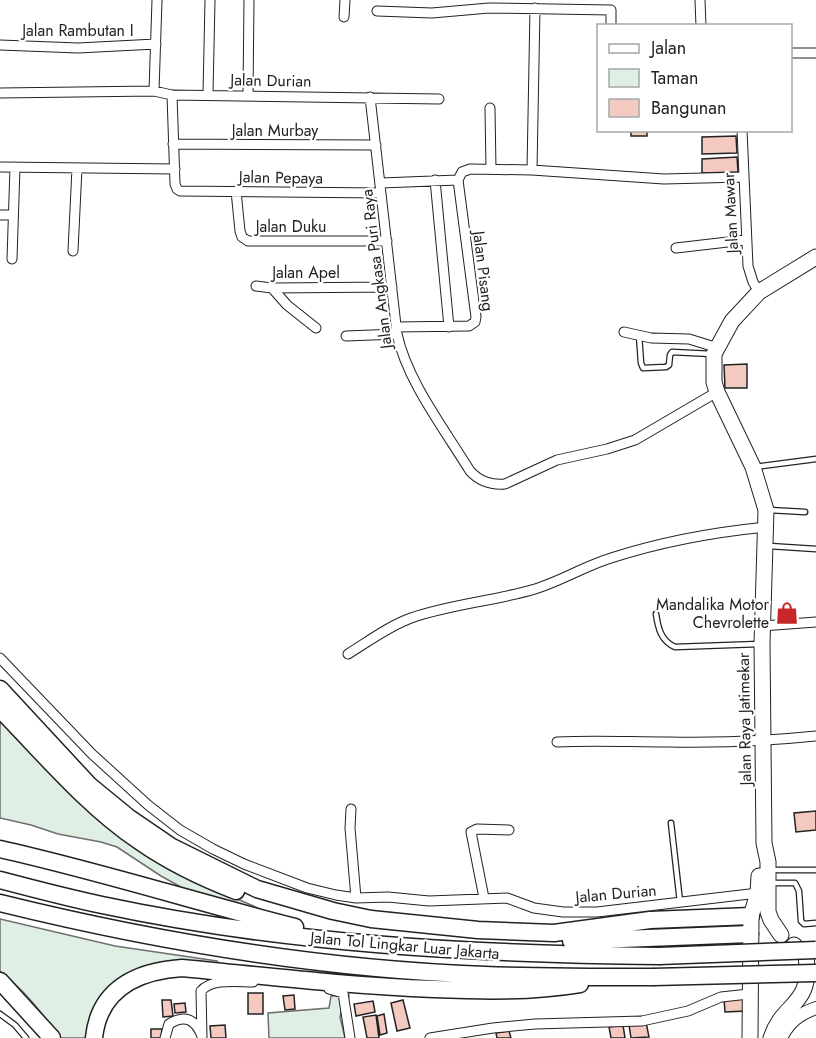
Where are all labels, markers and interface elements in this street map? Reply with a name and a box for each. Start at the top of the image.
street label: Jalan Rambutan I [20,19,134,42]
legend [597,24,792,132]
text: Jalan [649,35,686,61]
text: Taman [651,65,698,91]
street label: Jalan Durian [228,68,312,93]
text: Bangunan [651,95,726,121]
street label: Jalan Murbay [230,119,319,142]
street label: Jalan Pepaya [237,165,323,190]
street label: Jalan Mawar [717,172,744,256]
street label: Jalan Angkasa Puri Raya [355,188,398,352]
street label: Jalan Duku [254,215,326,238]
street label: Jalan Pisang [467,228,500,313]
street label: Jalan Apel [270,261,340,284]
place label: Mandalika Motor Chevrolette [656,593,770,634]
shop icon: Mandalika Motor Chevrolette [774,600,800,626]
street label: Jalan Raya Jatimekar [732,652,757,788]
street label: Jalan Durian [573,879,657,909]
street label: Jalan Tol Lingkar Luar Jakarta [308,926,500,965]

